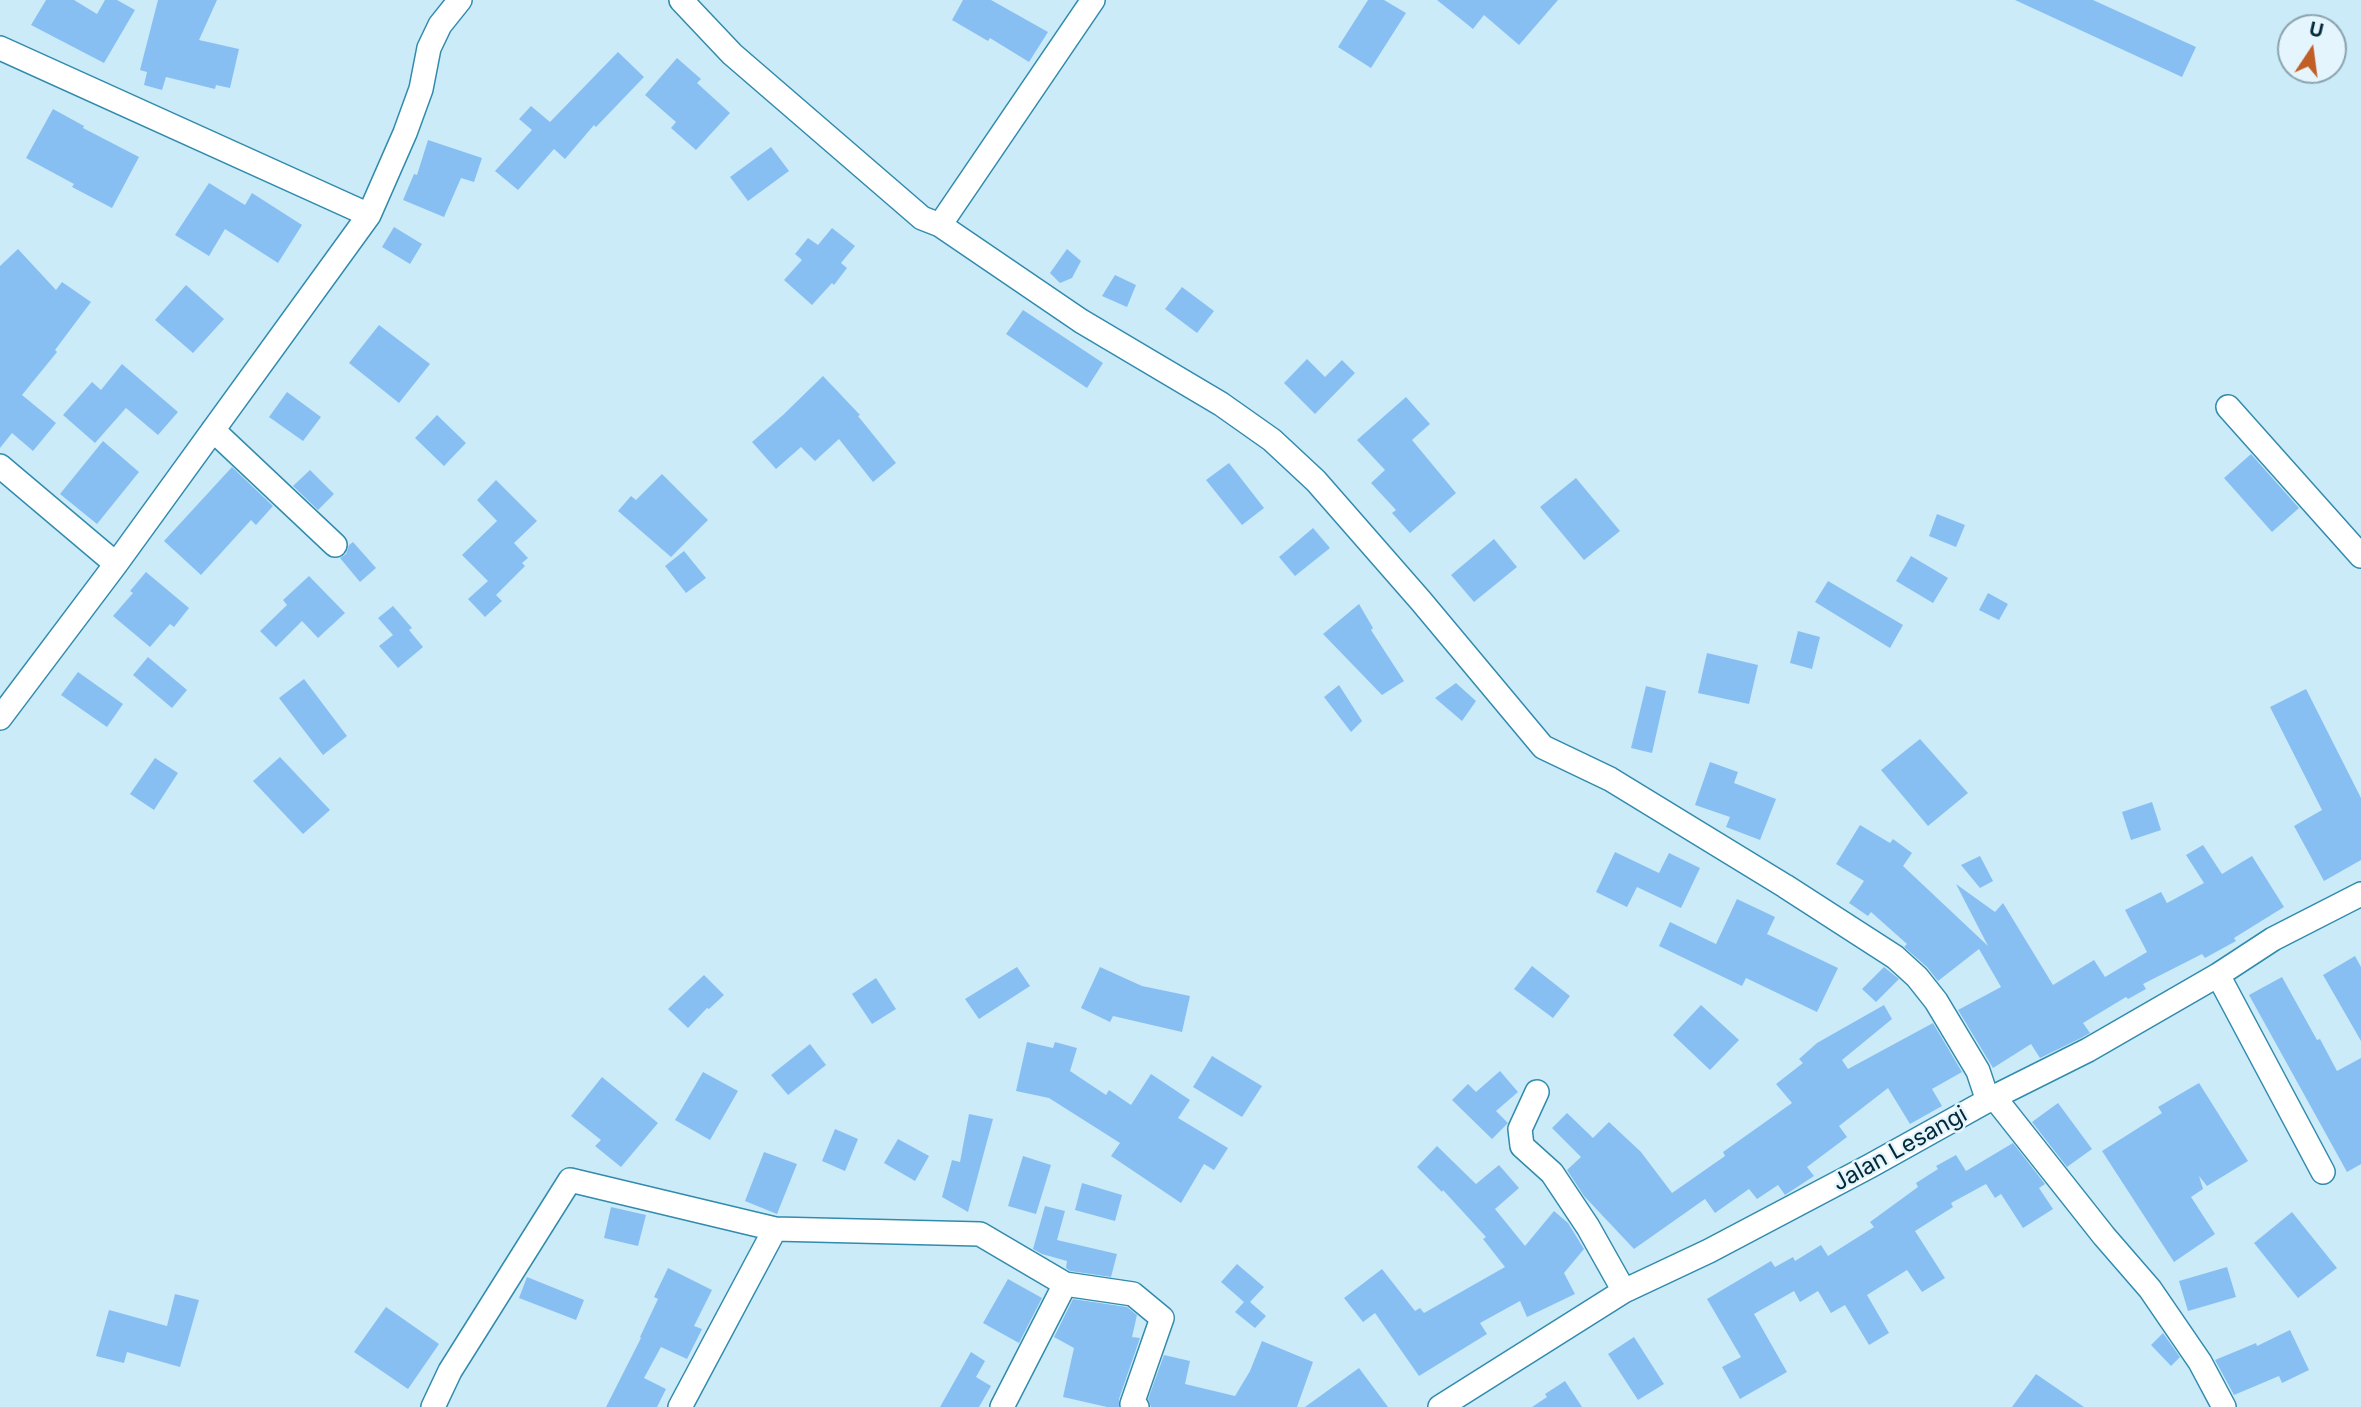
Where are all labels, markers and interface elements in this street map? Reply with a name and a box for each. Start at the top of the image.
north arrow [2277,14,2347,84]
text: U [2307,17,2326,43]
street label: Jalan Lesangi [1828,1101,1972,1197]

